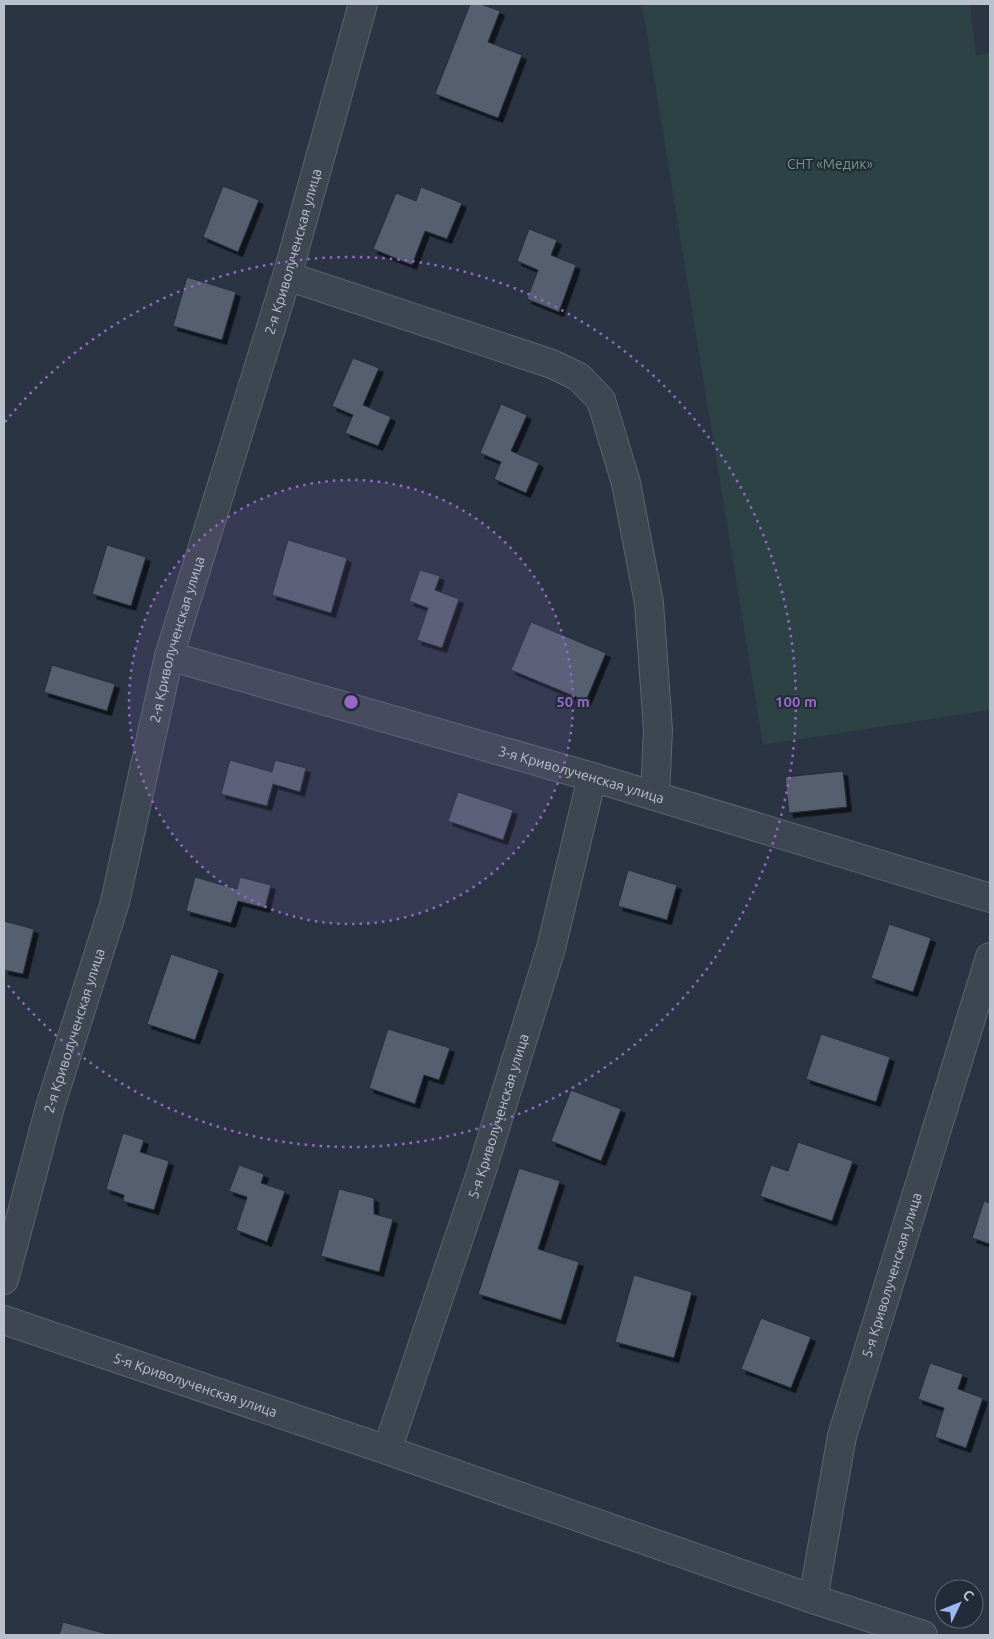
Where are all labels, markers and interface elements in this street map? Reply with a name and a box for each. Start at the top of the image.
park label: СНТ «Медик» [787,156,873,172]
street label: 2-я Криволученская улица [261,167,325,336]
street label: 2-я Криволученская улица [147,554,207,724]
centre of rings [342,693,360,711]
text: 50 m [556,693,590,710]
text: 100 m [775,693,817,710]
street label: 3-я Криволученская улица [497,743,666,806]
street label: 2-я Криволученская улица [41,946,108,1115]
street label: 5-я Криволученская улица [465,1032,532,1201]
street label: 5-я Криволученская улица [859,1191,925,1360]
street label: 5-я Криволученская улица [111,1350,279,1420]
north arrow [934,1579,984,1629]
text: С [960,1586,977,1604]

